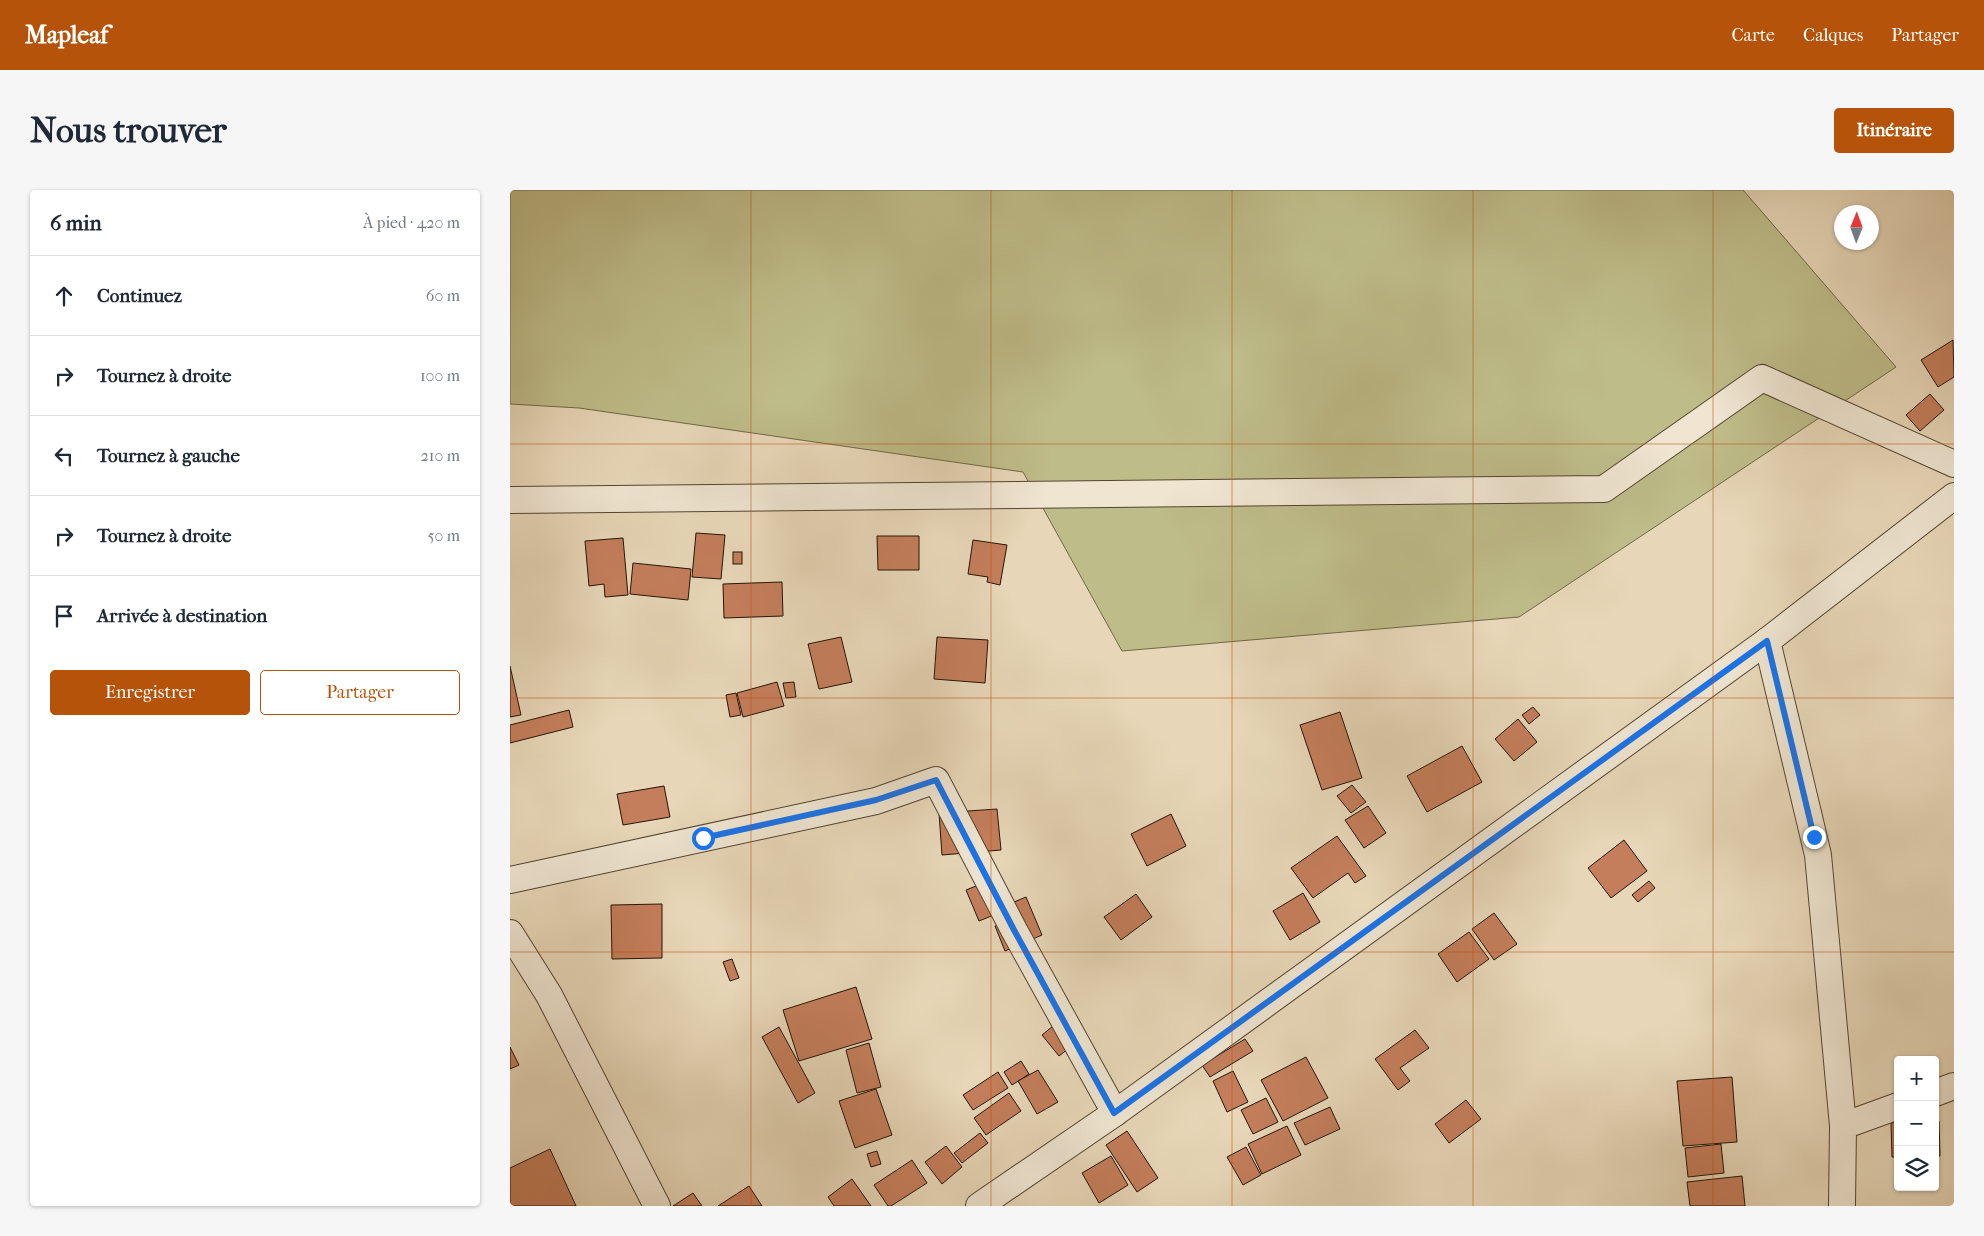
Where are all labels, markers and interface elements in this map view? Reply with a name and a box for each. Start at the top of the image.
text: Mapleaf [25,21,108,49]
text: Carte [1732,25,1775,46]
text: Calques [1803,25,1863,46]
text: Partager [1891,25,1959,46]
button: Itinéraire [1834,108,1954,153]
text: Nous trouver [30,110,227,151]
north arrow [1834,205,1879,250]
text: 6 min [50,211,102,235]
text: À pied · 420 m [363,213,460,232]
icon: ahead [50,282,78,310]
text: Continuez [97,285,182,307]
text: 60 m [426,286,460,305]
icon: right [50,362,78,390]
text: Tournez à droite [97,365,231,387]
text: 100 m [420,366,460,385]
icon: left [50,442,78,470]
text: Tournez à gauche [97,445,240,467]
text: 210 m [421,446,460,465]
icon: right [50,522,78,550]
text: Tournez à droite [97,525,231,547]
text: 50 m [428,526,460,545]
icon: arrive [50,602,78,630]
text: Arrivée à destination [97,605,267,627]
button: Enregistrer [50,670,250,715]
button: Partager [260,670,460,715]
route end [1803,826,1826,849]
route start [692,827,715,850]
map controls [1894,1056,1939,1191]
button: + [1894,1056,1939,1101]
button: − [1894,1101,1939,1146]
button: layers [1894,1146,1939,1191]

